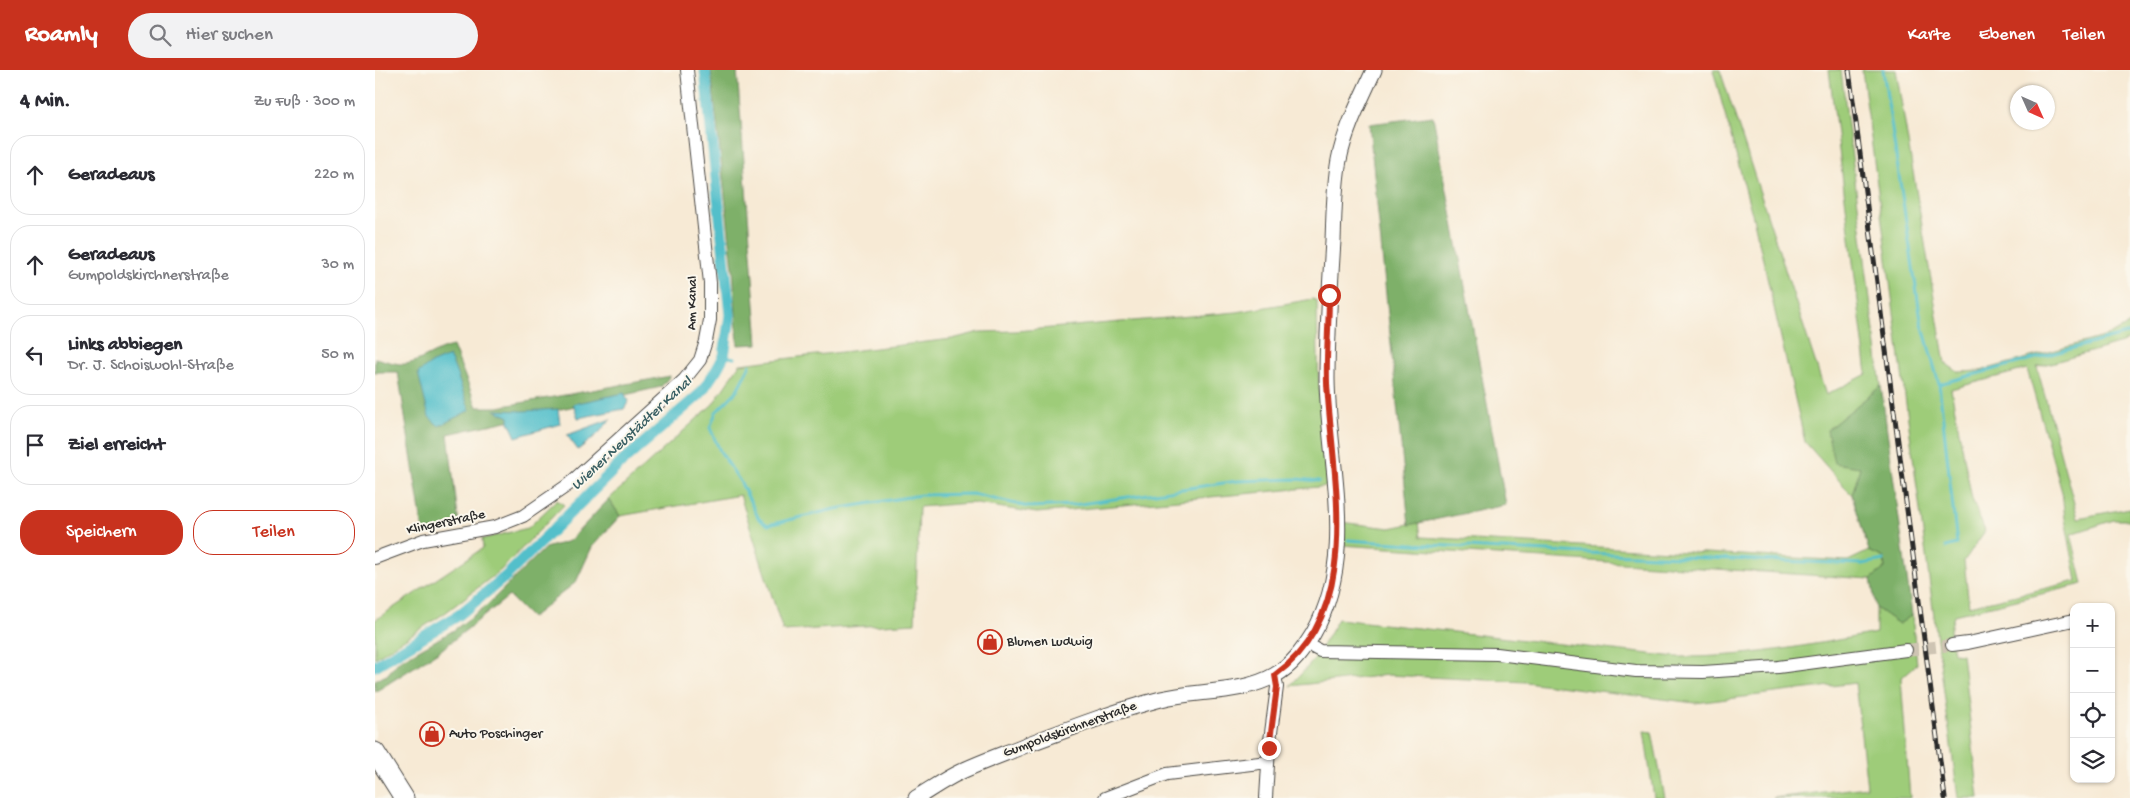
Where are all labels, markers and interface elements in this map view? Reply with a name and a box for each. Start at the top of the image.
search box [128,13,478,58]
text: Roamly [25,21,98,50]
icon: search [146,21,174,49]
text: Hier suchen [186,24,273,47]
text: Karte [1908,25,1951,46]
text: Ebenen [1979,25,2035,46]
text: Teilen [2063,25,2105,46]
north arrow [2010,85,2055,130]
text: 4 Min. [20,90,71,115]
text: Zu Fuß · 300 m [254,93,355,112]
icon: ahead [21,161,49,189]
text: Geradeaus [68,164,154,187]
text: 220 m [314,166,354,185]
text: Geradeaus [68,244,154,267]
icon: ahead [21,251,49,279]
text: 30 m [321,256,354,275]
text: Gumpoldskirchnerstraße [68,267,229,286]
street label: Am Kanal [684,276,702,330]
route start [1318,284,1341,307]
text: Links abbiegen [68,334,182,357]
icon: left [21,341,49,369]
text: 50 m [321,346,354,365]
text: Dr. J. Schoiswohl-Straße [68,357,234,376]
water label: Wiener Neustädter Kanal [568,372,697,495]
icon: arrive [21,431,49,459]
text: Ziel erreicht [68,434,165,457]
street label: Klingerstraße [405,506,488,540]
button: Speichern [20,510,183,555]
button: Teilen [193,510,355,555]
map controls [2070,603,2115,783]
button: + [2070,603,2115,648]
shop icon: Blumen Ludwig [977,629,1003,655]
place label: Blumen Ludwig [1006,634,1093,651]
button: − [2070,648,2115,693]
button: locate [2070,693,2115,738]
street label: Gumpoldskirchnerstraße [1001,698,1140,762]
shop icon: Auto Poschinger [419,721,445,747]
place label: Auto Poschinger [449,726,543,743]
route end [1258,737,1281,760]
button: layers [2070,738,2115,783]

